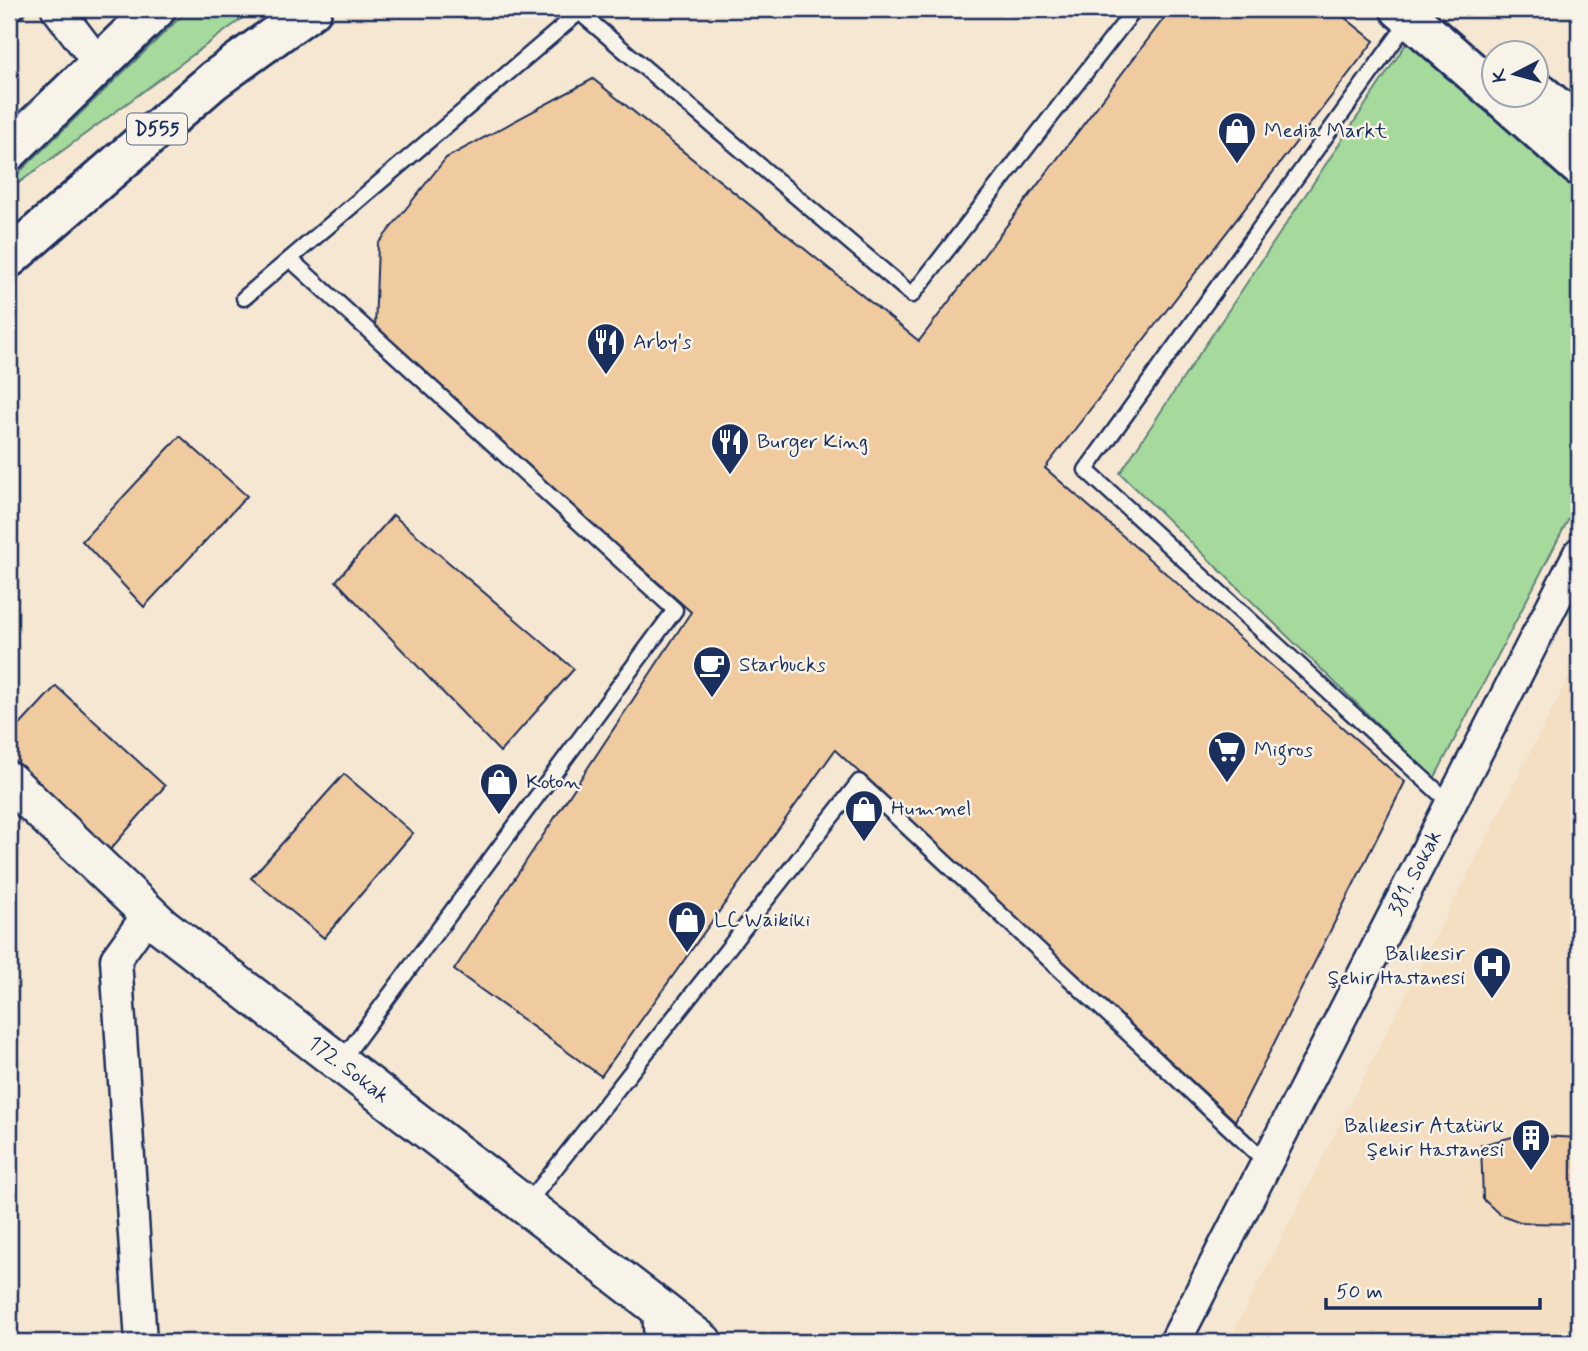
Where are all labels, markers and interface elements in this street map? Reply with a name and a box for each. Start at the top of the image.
north arrow [1480,38,1550,108]
text: K [1486,67,1513,84]
shop icon: Media Markt [1216,110,1258,165]
road number: D555 [127,113,187,144]
place label: Media Markt [1264,117,1388,145]
restaurant icon: Arby's [585,321,627,376]
place label: Arby's [633,328,692,356]
restaurant icon: Burger King [709,421,751,476]
place label: Burger King [757,428,868,457]
cafe icon: Starbucks [691,644,733,699]
place label: Starbucks [739,651,826,679]
supermarket icon: Migros [1206,729,1248,784]
place label: Migros [1254,736,1313,766]
shop icon: Koton [478,761,520,816]
place label: Koton [526,768,581,796]
shop icon: Hummel [843,788,885,843]
place label: Hummel [891,795,971,823]
street label: 381. Sokak [1382,825,1449,920]
shop icon: LC Waikiki [666,899,708,954]
place label: LC Waikiki [714,906,810,934]
place label: Balıkesir Şehir Hastanesi [1328,940,1465,992]
hospital icon: Balıkesir Şehir Hastanesi [1471,945,1513,1000]
street label: 172. Sokak [302,1029,395,1110]
place label: Balıkesir Atatürk Şehir Hastanesi [1344,1112,1504,1164]
building icon: Balıkesir Atatürk Şehir Hastanesi [1510,1117,1552,1172]
scale bar [1326,1267,1539,1311]
text: 50 m [1336,1278,1383,1306]

